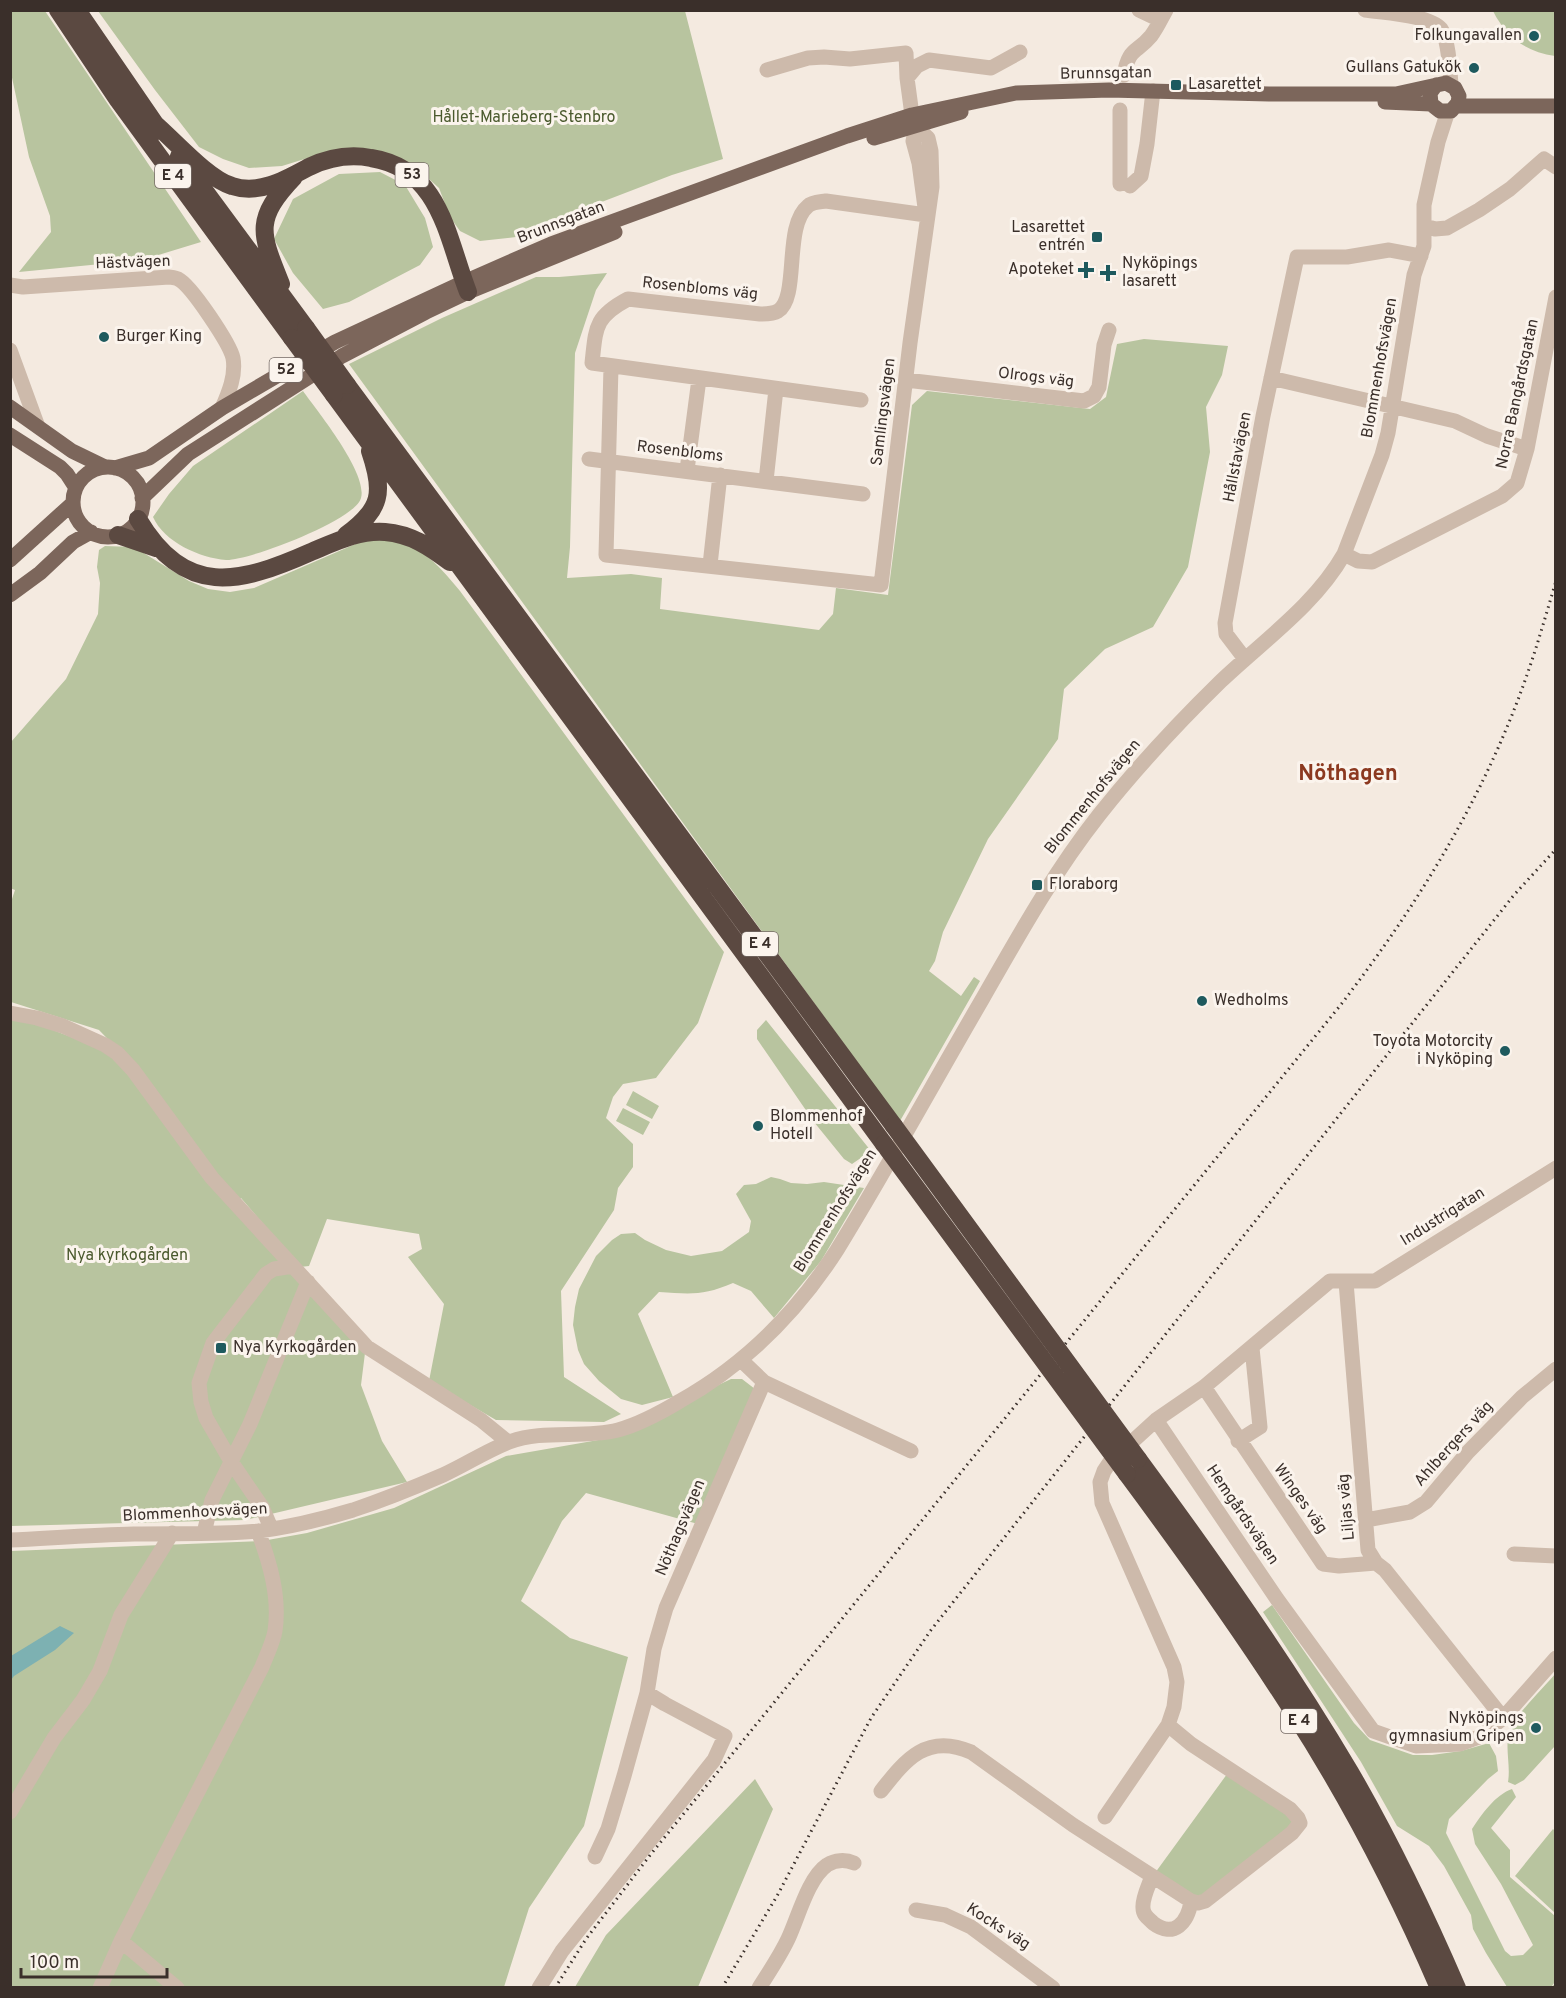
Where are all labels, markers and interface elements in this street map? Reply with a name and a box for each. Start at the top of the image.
place label: Folkungavallen [1415,26,1522,46]
marker: Folkungavallen [1527,29,1541,43]
place label: Gullans Gatukök [1346,58,1462,78]
marker: Gullans Gatukök [1467,61,1481,75]
street label: Brunnsgatan [1060,63,1152,85]
place label: Lasarettet [1188,75,1262,95]
marker: Lasarettet [1169,78,1183,92]
park label: Hållet-Marieberg-Stenbro [432,108,616,128]
road number: 53 [396,163,428,187]
road number: E 4 [155,164,191,188]
street label: Brunnsgatan [514,197,608,249]
place label: Lasarettet entrén [1011,218,1085,256]
marker: Lasarettet entrén [1090,230,1104,244]
street label: Hästvägen [95,252,171,274]
place label: Nyköpings lasarett [1122,254,1198,292]
place label: Apoteket [1008,260,1074,280]
marker: Apoteket [1079,263,1093,277]
marker: Nyköpings lasarett [1099,264,1117,282]
street label: Rosenbloms väg [641,273,759,305]
street label: Blommenhofsvägen [1358,296,1402,440]
street label: Norra Bangårdsgatan [1492,317,1544,471]
place label: Burger King [116,327,202,347]
marker: Burger King [97,330,111,344]
street label: Samlingsvägen [867,357,901,467]
road number: 52 [270,358,302,382]
street label: Olrogs väg [997,363,1075,393]
street label: Hållstavägen [1219,410,1257,504]
street label: Rosenbloms [635,437,725,467]
street label: Blommenhofsvägen [1041,736,1145,858]
district label: Nöthagen [1298,761,1398,788]
place label: Floraborg [1049,875,1118,895]
marker: Floraborg [1030,878,1044,892]
road number: E 4 [742,932,778,956]
place label: Wedholms [1214,991,1288,1011]
marker: Wedholms [1195,994,1209,1008]
place label: Toyota Motorcity i Nyköping [1373,1032,1493,1070]
marker: Toyota Motorcity i Nyköping [1498,1044,1512,1058]
place label: Blommenhof Hotell [770,1107,863,1145]
marker: Blommenhof Hotell [751,1119,765,1133]
street label: Blommenhofsvägen [790,1145,882,1277]
street label: Industrigatan [1397,1183,1489,1251]
park label: Nya kyrkogården [66,1246,188,1266]
place label: Nya Kyrkogården [233,1338,357,1358]
marker: Nya Kyrkogården [214,1341,228,1355]
street label: Ahlbergers väg [1410,1397,1498,1491]
street label: Winges väg [1269,1460,1331,1538]
street label: Hemgårdsvägen [1201,1461,1283,1569]
street label: Liljas väg [1334,1473,1360,1541]
street label: Nöthagsvägen [652,1477,710,1579]
street label: Blommenhovsvägen [122,1499,268,1527]
road number: E 4 [1281,1709,1317,1733]
place label: Nyköpings gymnasium Gripen [1389,1709,1524,1747]
marker: Nyköpings gymnasium Gripen [1529,1721,1543,1735]
street label: Kocks väg [962,1899,1034,1955]
scale bar [21,1941,166,1979]
text: 100 m [30,1952,79,1975]

